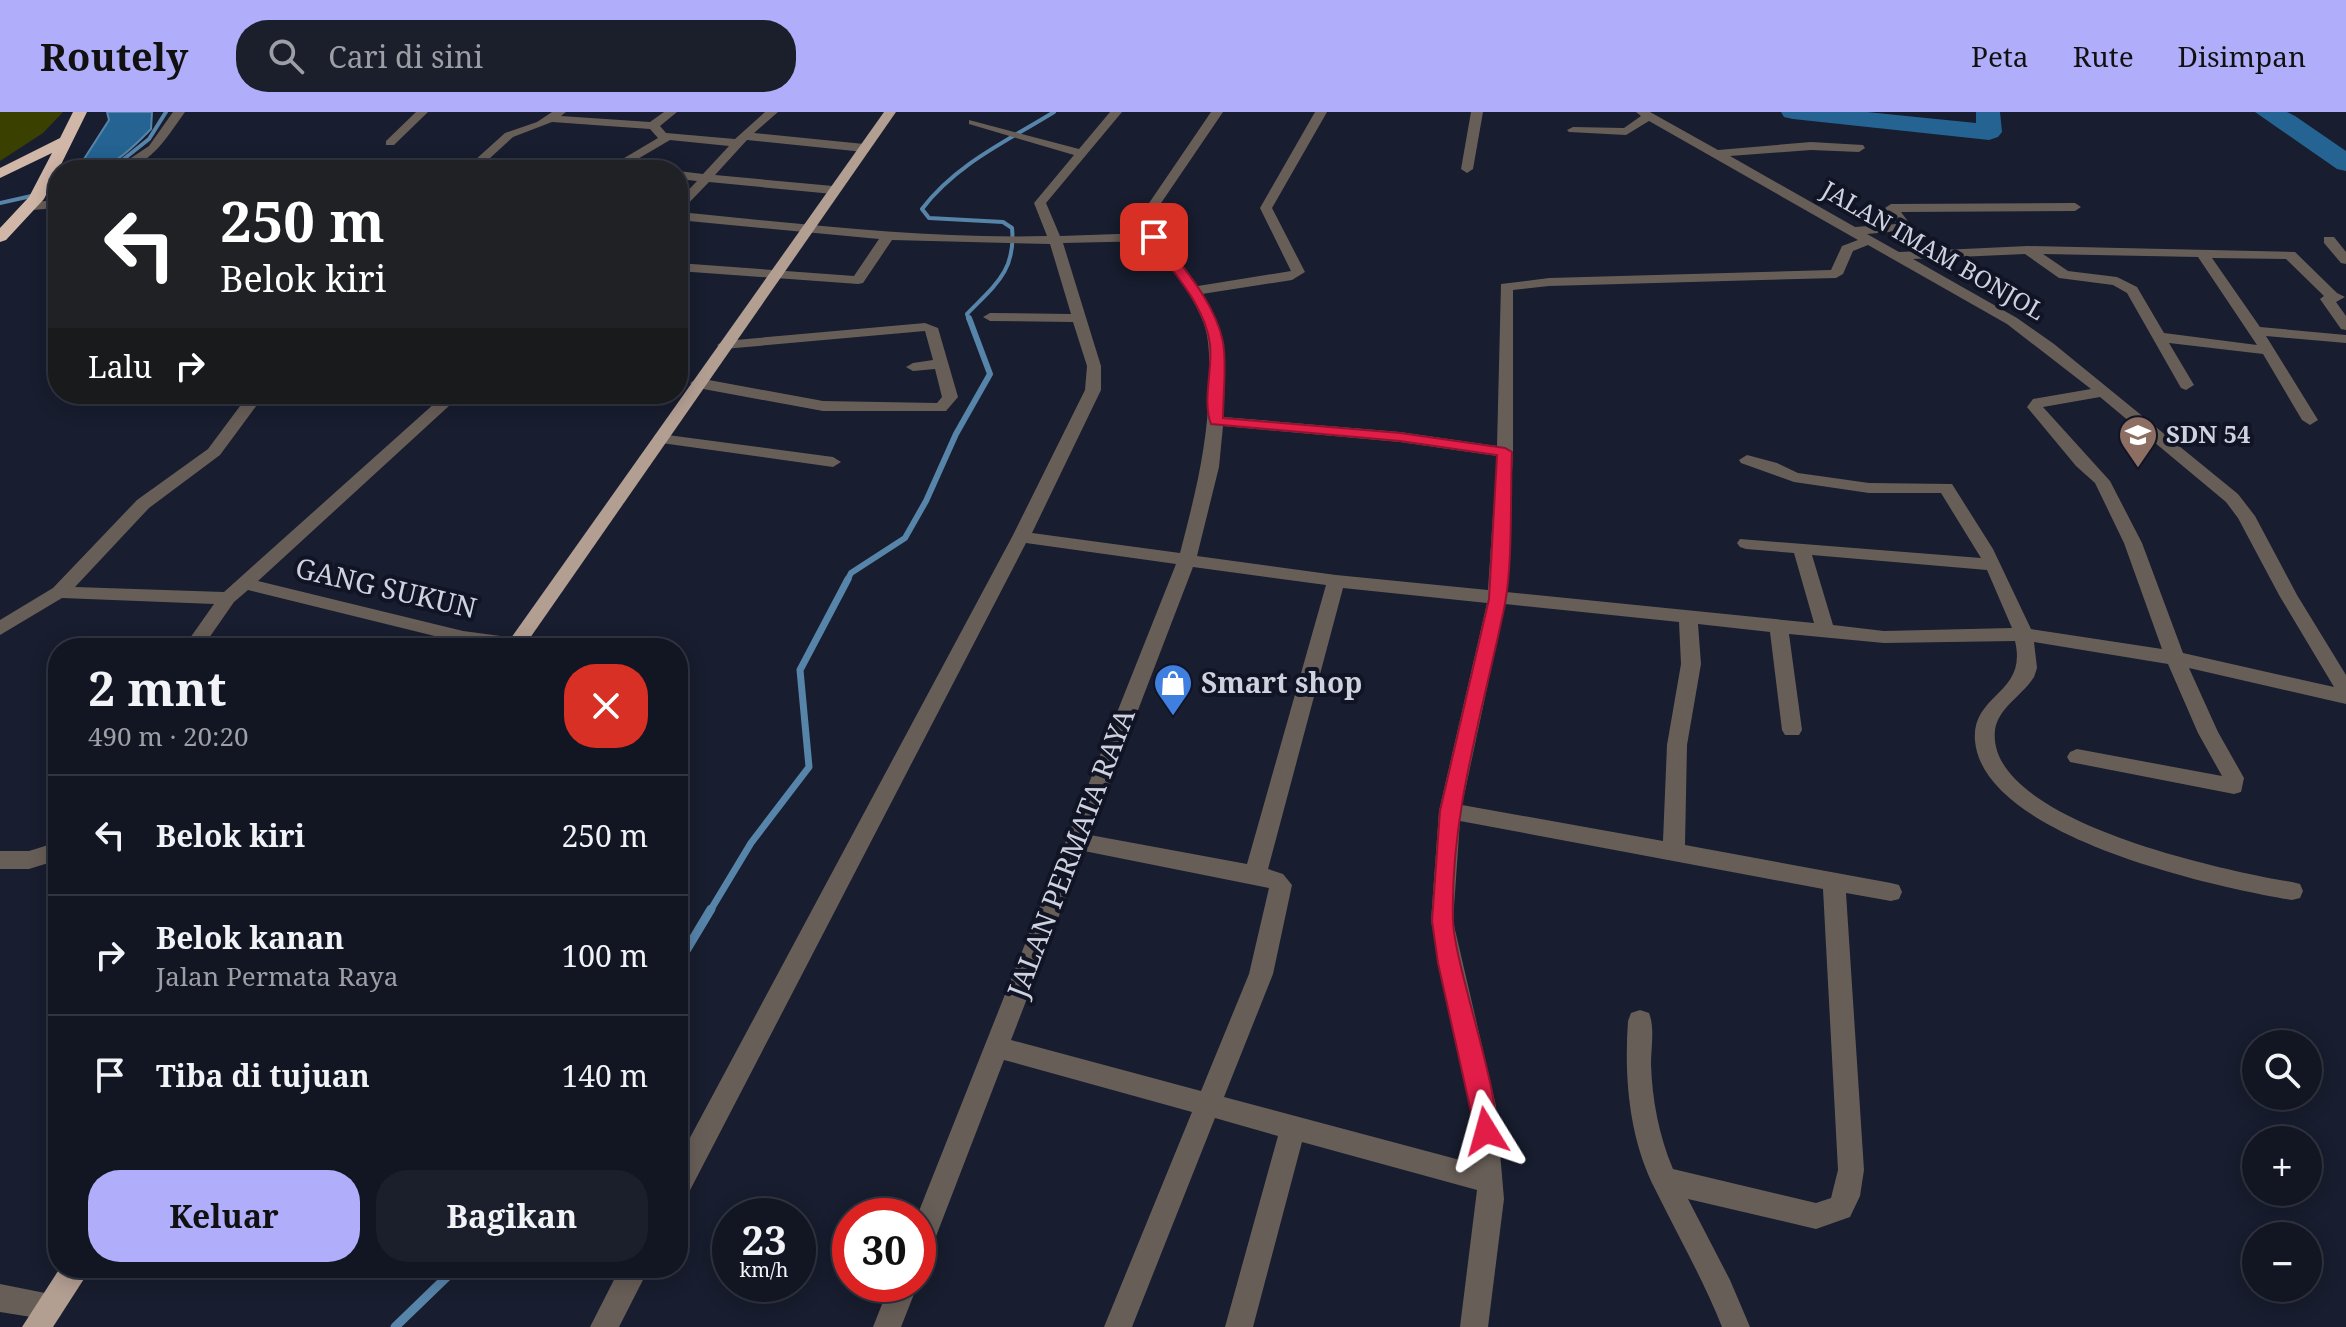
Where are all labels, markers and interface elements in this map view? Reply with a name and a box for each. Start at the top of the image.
search box [236,20,796,92]
text: Routely [40,30,188,82]
icon: search [264,34,308,78]
text: Cari di sini [328,36,483,77]
text: Peta [1971,37,2029,75]
text: Rute [2073,37,2134,75]
text: Disimpan [2178,37,2306,75]
street label: JALAN IMAM BONJOL [1815,172,2051,327]
text: 250 m [220,182,385,258]
icon: left [88,192,192,296]
pin [1120,203,1188,271]
icon: arrive [1132,215,1176,259]
text: Belok kiri [220,254,386,303]
icon: right [168,344,212,388]
text: Lalu [88,346,152,387]
school or university icon: SDN 54 [2117,414,2159,469]
place label: SDN 54 [2166,417,2251,450]
street label: GANG SUKUN [292,548,480,626]
text: 2 mnt [88,655,226,720]
shop icon: Smart shop [1152,662,1194,717]
place label: Smart shop [1201,663,1362,701]
button: close [564,664,648,748]
street label: JALAN PERMATA RAYA [997,702,1143,1003]
text: 490 m · 20:20 [88,718,249,754]
icon: left [88,813,132,857]
text: Belok kiri [156,815,305,856]
text: 250 m [562,815,648,856]
text: Belok kanan [156,917,344,958]
icon: right [88,933,132,977]
text: 100 m [562,935,648,976]
text: Jalan Permata Raya [156,958,398,994]
map controls [2242,1030,2322,1302]
button: search [2242,1030,2322,1110]
icon: arrive [88,1053,132,1097]
text: Tiba di tujuan [156,1055,370,1096]
text: 140 m [562,1055,648,1096]
position arrow [1444,1089,1528,1173]
button: + [2242,1126,2322,1206]
button: Keluar [88,1170,360,1262]
button: Bagikan [376,1170,648,1262]
speed limit sign: 30 [832,1198,936,1302]
text: 23 [741,1212,787,1267]
button: − [2242,1222,2322,1302]
text: km/h [739,1256,789,1283]

